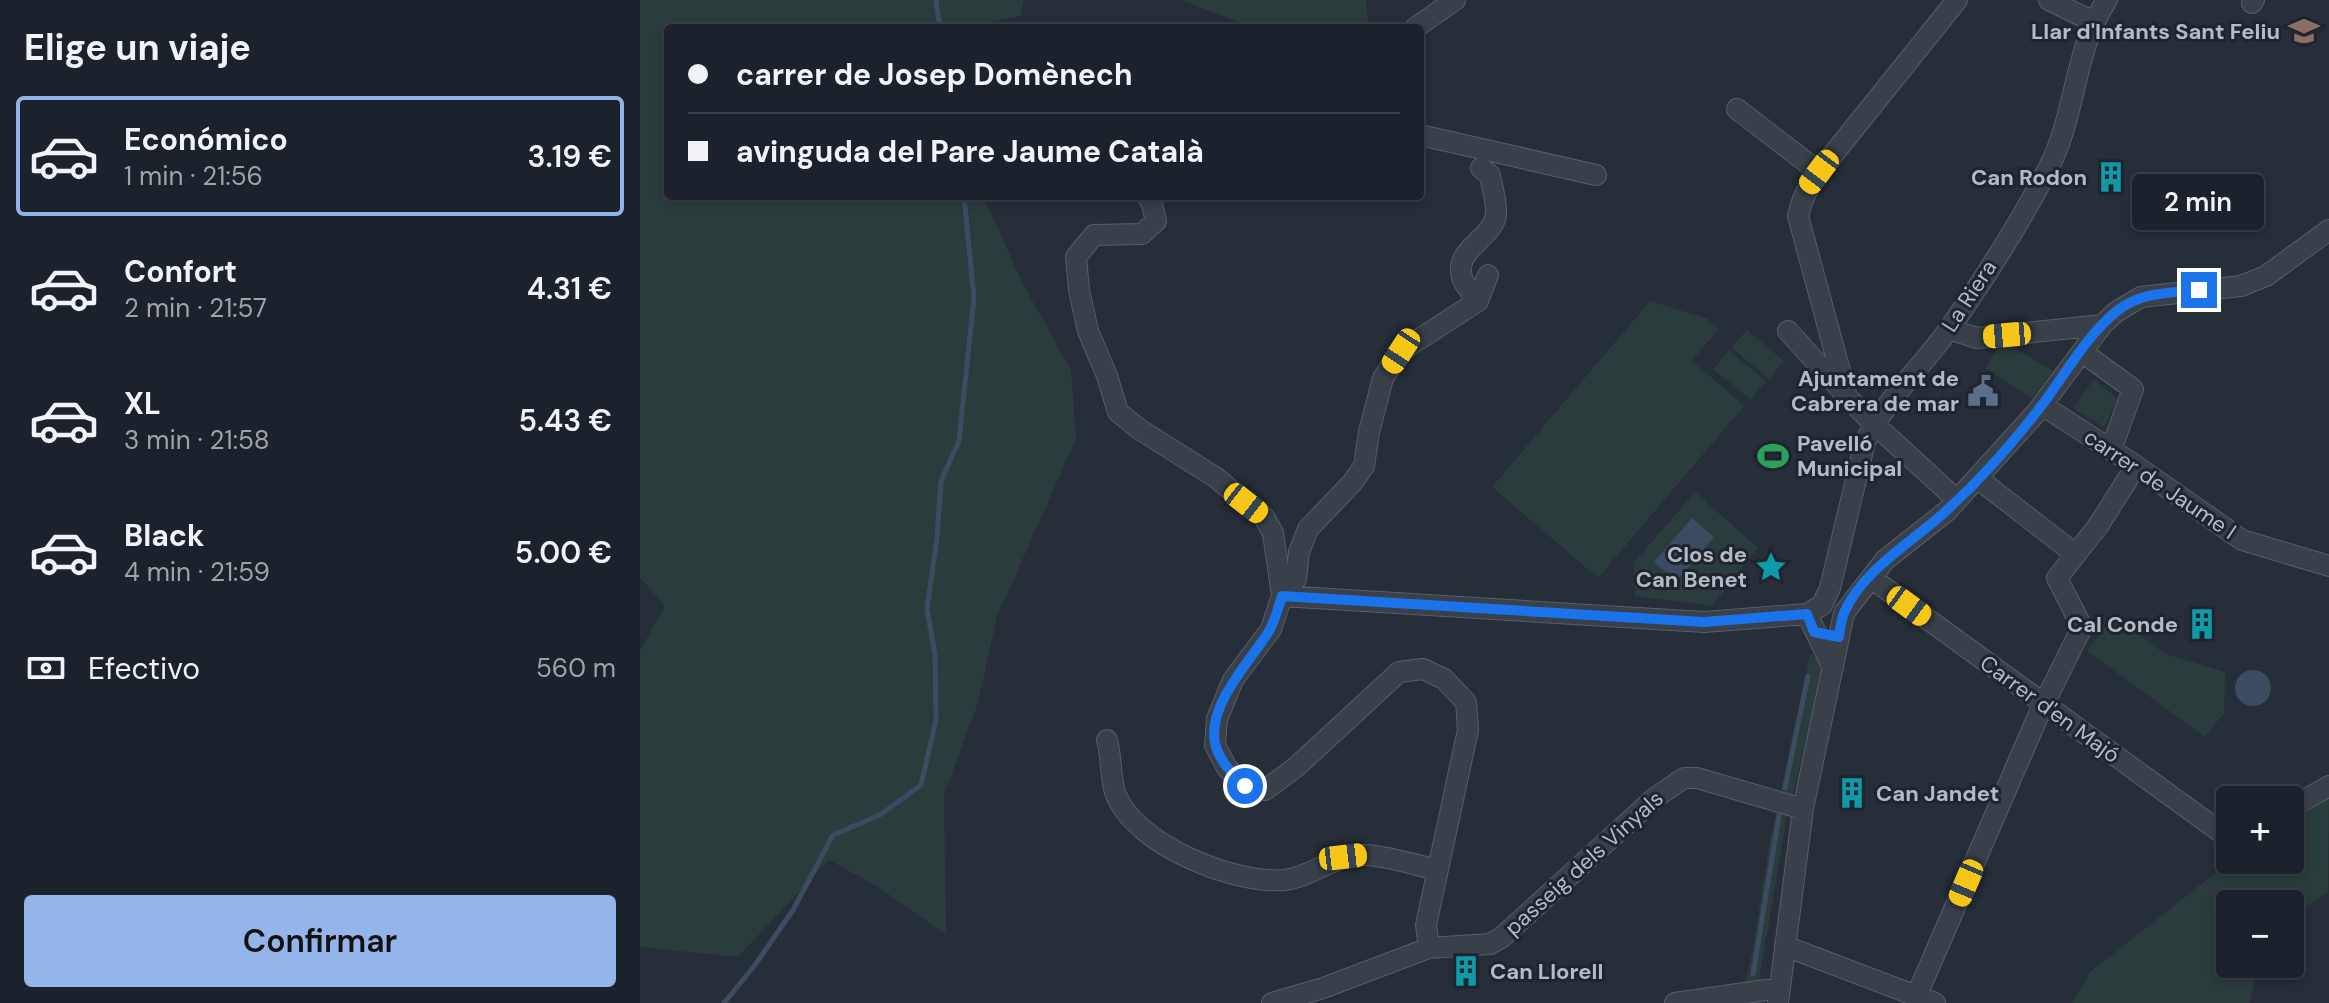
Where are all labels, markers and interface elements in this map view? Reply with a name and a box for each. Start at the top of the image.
school or university icon: Llar d'Infants Sant Feliu [2287,14,2321,48]
place label: Llar d'Infants Sant Feliu [2031,17,2280,46]
text: Elige un viaje [24,24,251,71]
text: carrer de Josep Domènech [736,55,1133,94]
icon: car [28,120,100,192]
text: Económico [124,120,288,159]
text: avinguda del Pare Jaume Català [736,132,1204,171]
text: 3.19 € [528,137,612,176]
car [1795,146,1843,198]
text: 1 min · 21:56 [124,159,263,193]
building icon: Can Rodon [2094,160,2128,194]
place label: Can Rodon [1971,163,2087,192]
callout: 2 min [2133,174,2265,230]
text: 2 min [2164,185,2232,219]
icon: car [28,252,100,324]
text: Confort [124,252,237,291]
street label: La Riera [1935,254,2003,338]
text: 4.31 € [527,269,612,308]
route end [2181,272,2217,308]
text: 2 min · 21:57 [124,291,267,325]
car [1982,321,2032,349]
car [1378,324,1424,378]
place label: Ajuntament de Cabrera de mar [1791,364,1959,418]
public building icon: Ajuntament de Cabrera de mar [1966,374,2000,408]
icon: car [28,384,100,456]
text: XL [124,384,161,423]
text: 5.43 € [518,401,612,440]
street label: carrer de Jaume I [2078,422,2242,546]
text: 3 min · 21:58 [124,423,270,457]
place label: Pavelló Municipal [1797,429,1902,483]
sports icon: Pavelló Municipal [1756,439,1790,473]
car [1220,479,1272,527]
icon: car [28,516,100,588]
text: Black [124,516,204,555]
text: 5.00 € [515,533,612,572]
place label: Clos de Can Benet [1636,540,1747,594]
place icon: Clos de Can Benet [1754,550,1788,584]
text: 4 min · 21:59 [124,555,270,589]
car [1883,582,1935,630]
building icon: Cal Conde [2185,607,2219,641]
place label: Cal Conde [2067,610,2178,639]
icon: cash [24,646,68,690]
street label: Carrer d'en Majó [1974,648,2126,770]
text: Efectivo [88,649,200,688]
text: 560 m [536,651,616,685]
route start [1227,768,1263,804]
building icon: Can Jandet [1835,776,1869,810]
place label: Can Jandet [1876,779,1999,808]
street label: passeig dels Vinyals [1499,784,1669,942]
map controls [2216,786,2304,978]
button: + [2216,786,2304,874]
car [1318,842,1368,872]
car [1946,856,1986,910]
button: − [2216,890,2304,978]
button: Confirmar [24,895,616,987]
building icon: Can Llorell [1449,954,1483,988]
place label: Can Llorell [1490,957,1603,986]

